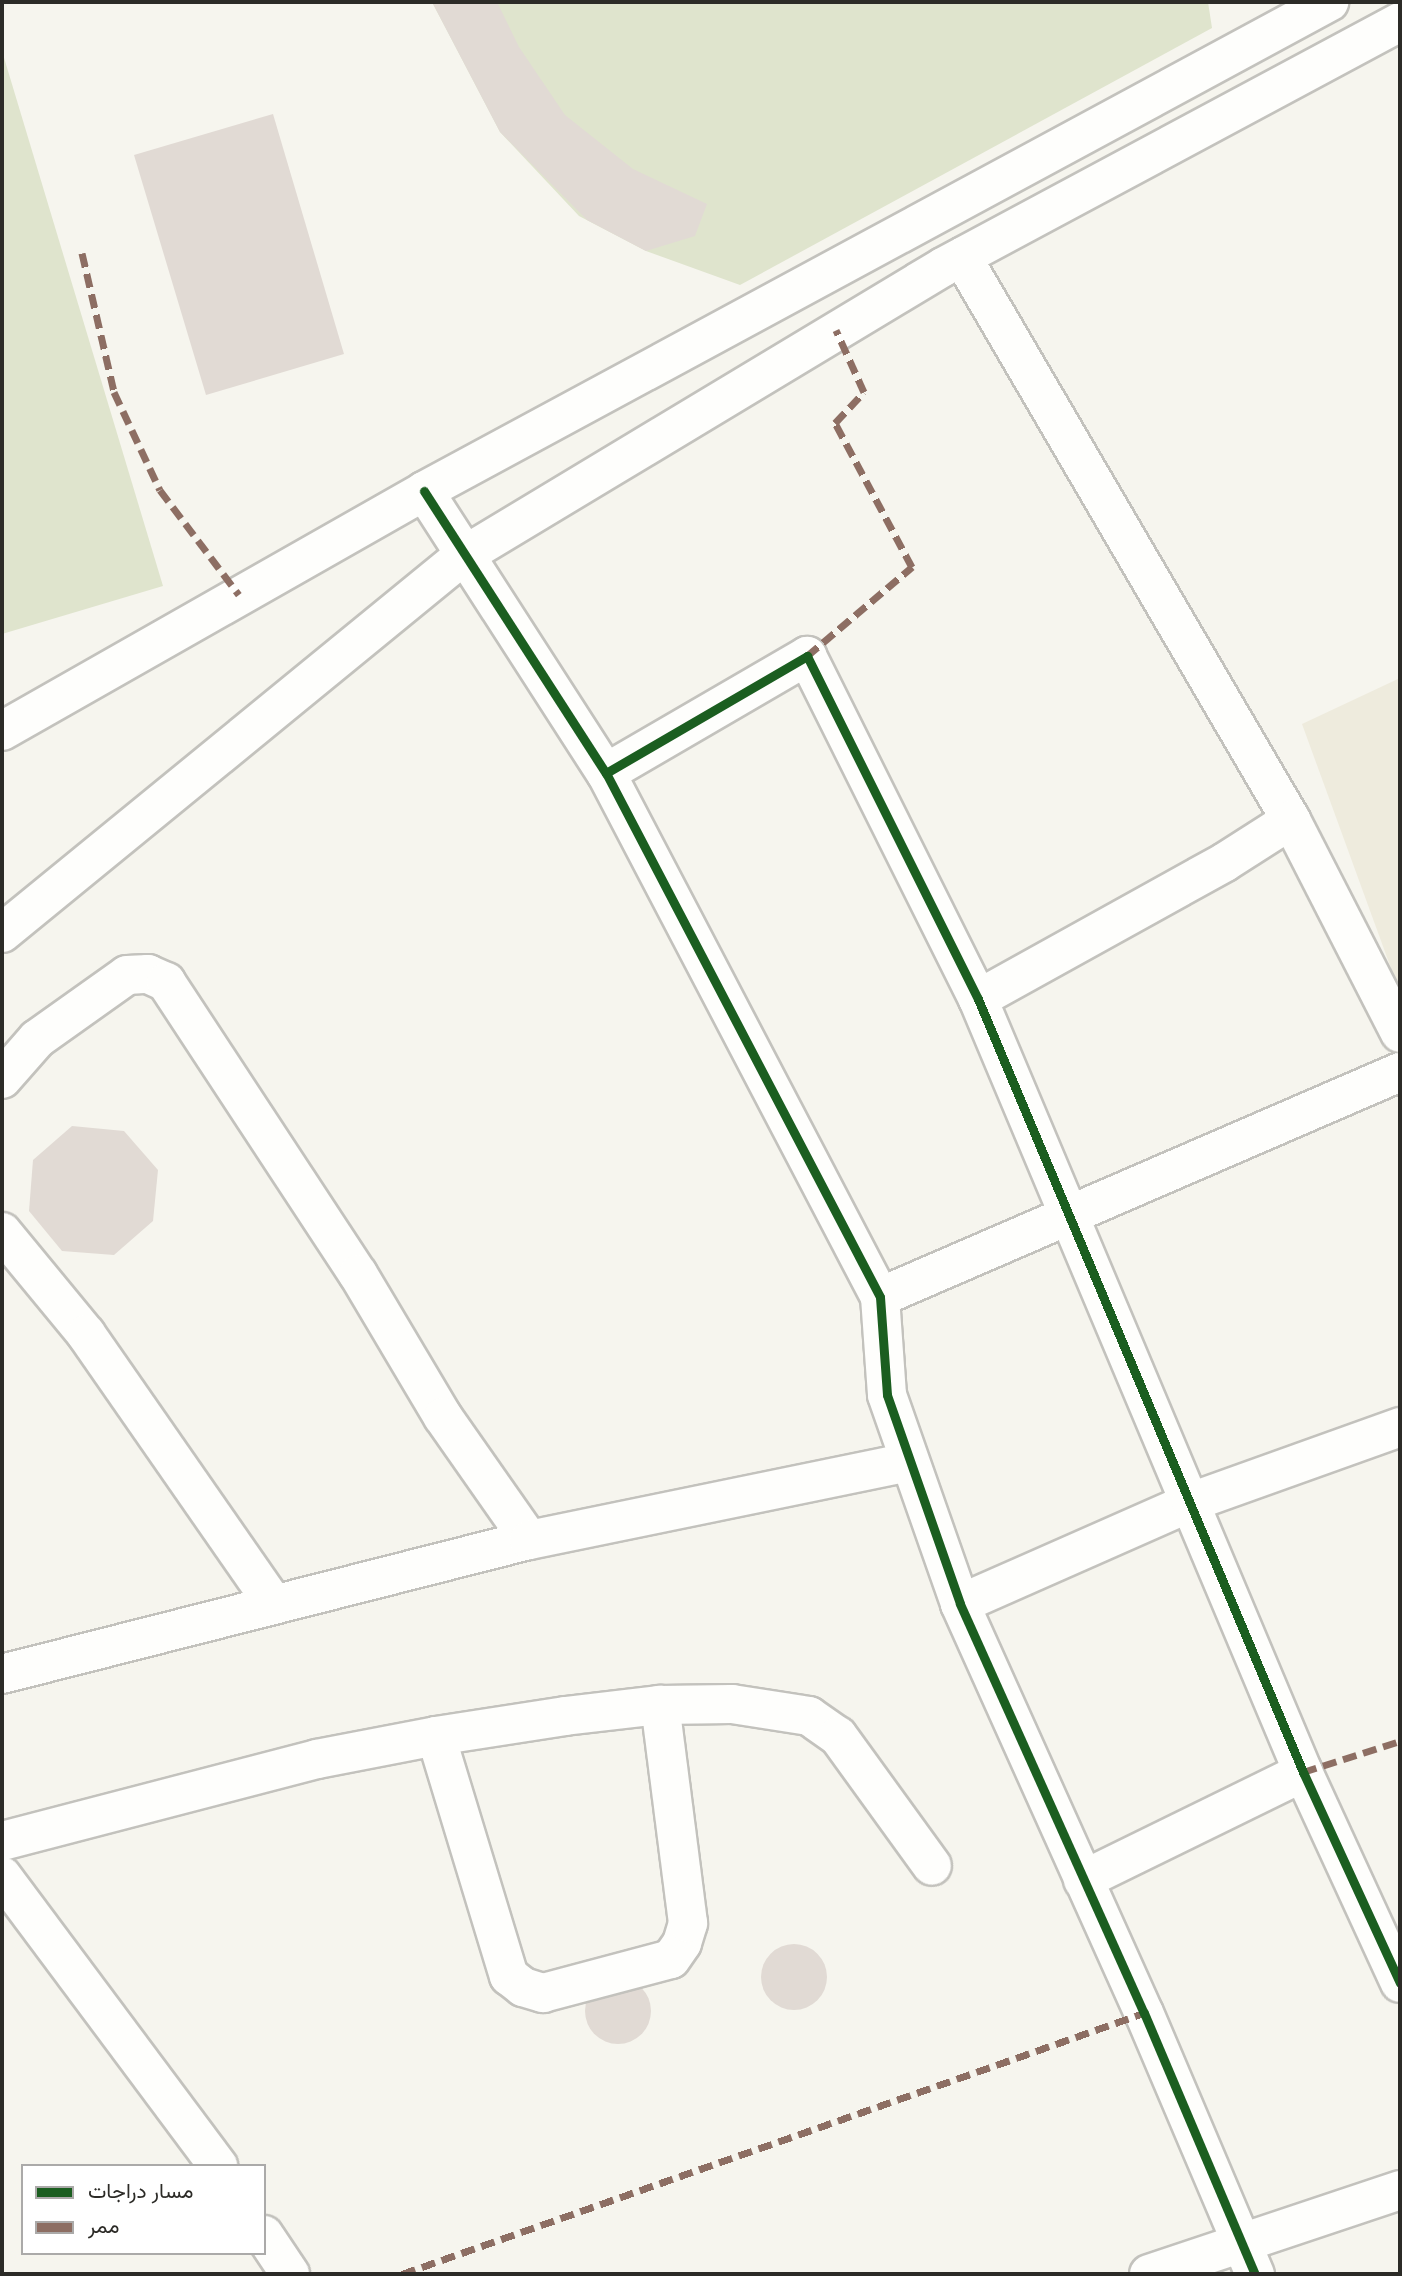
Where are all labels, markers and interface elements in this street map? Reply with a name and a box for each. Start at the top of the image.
legend [21,2164,266,2255]
text: مسار دراجات [88,2179,193,2203]
text: ممر [88,2214,119,2238]

